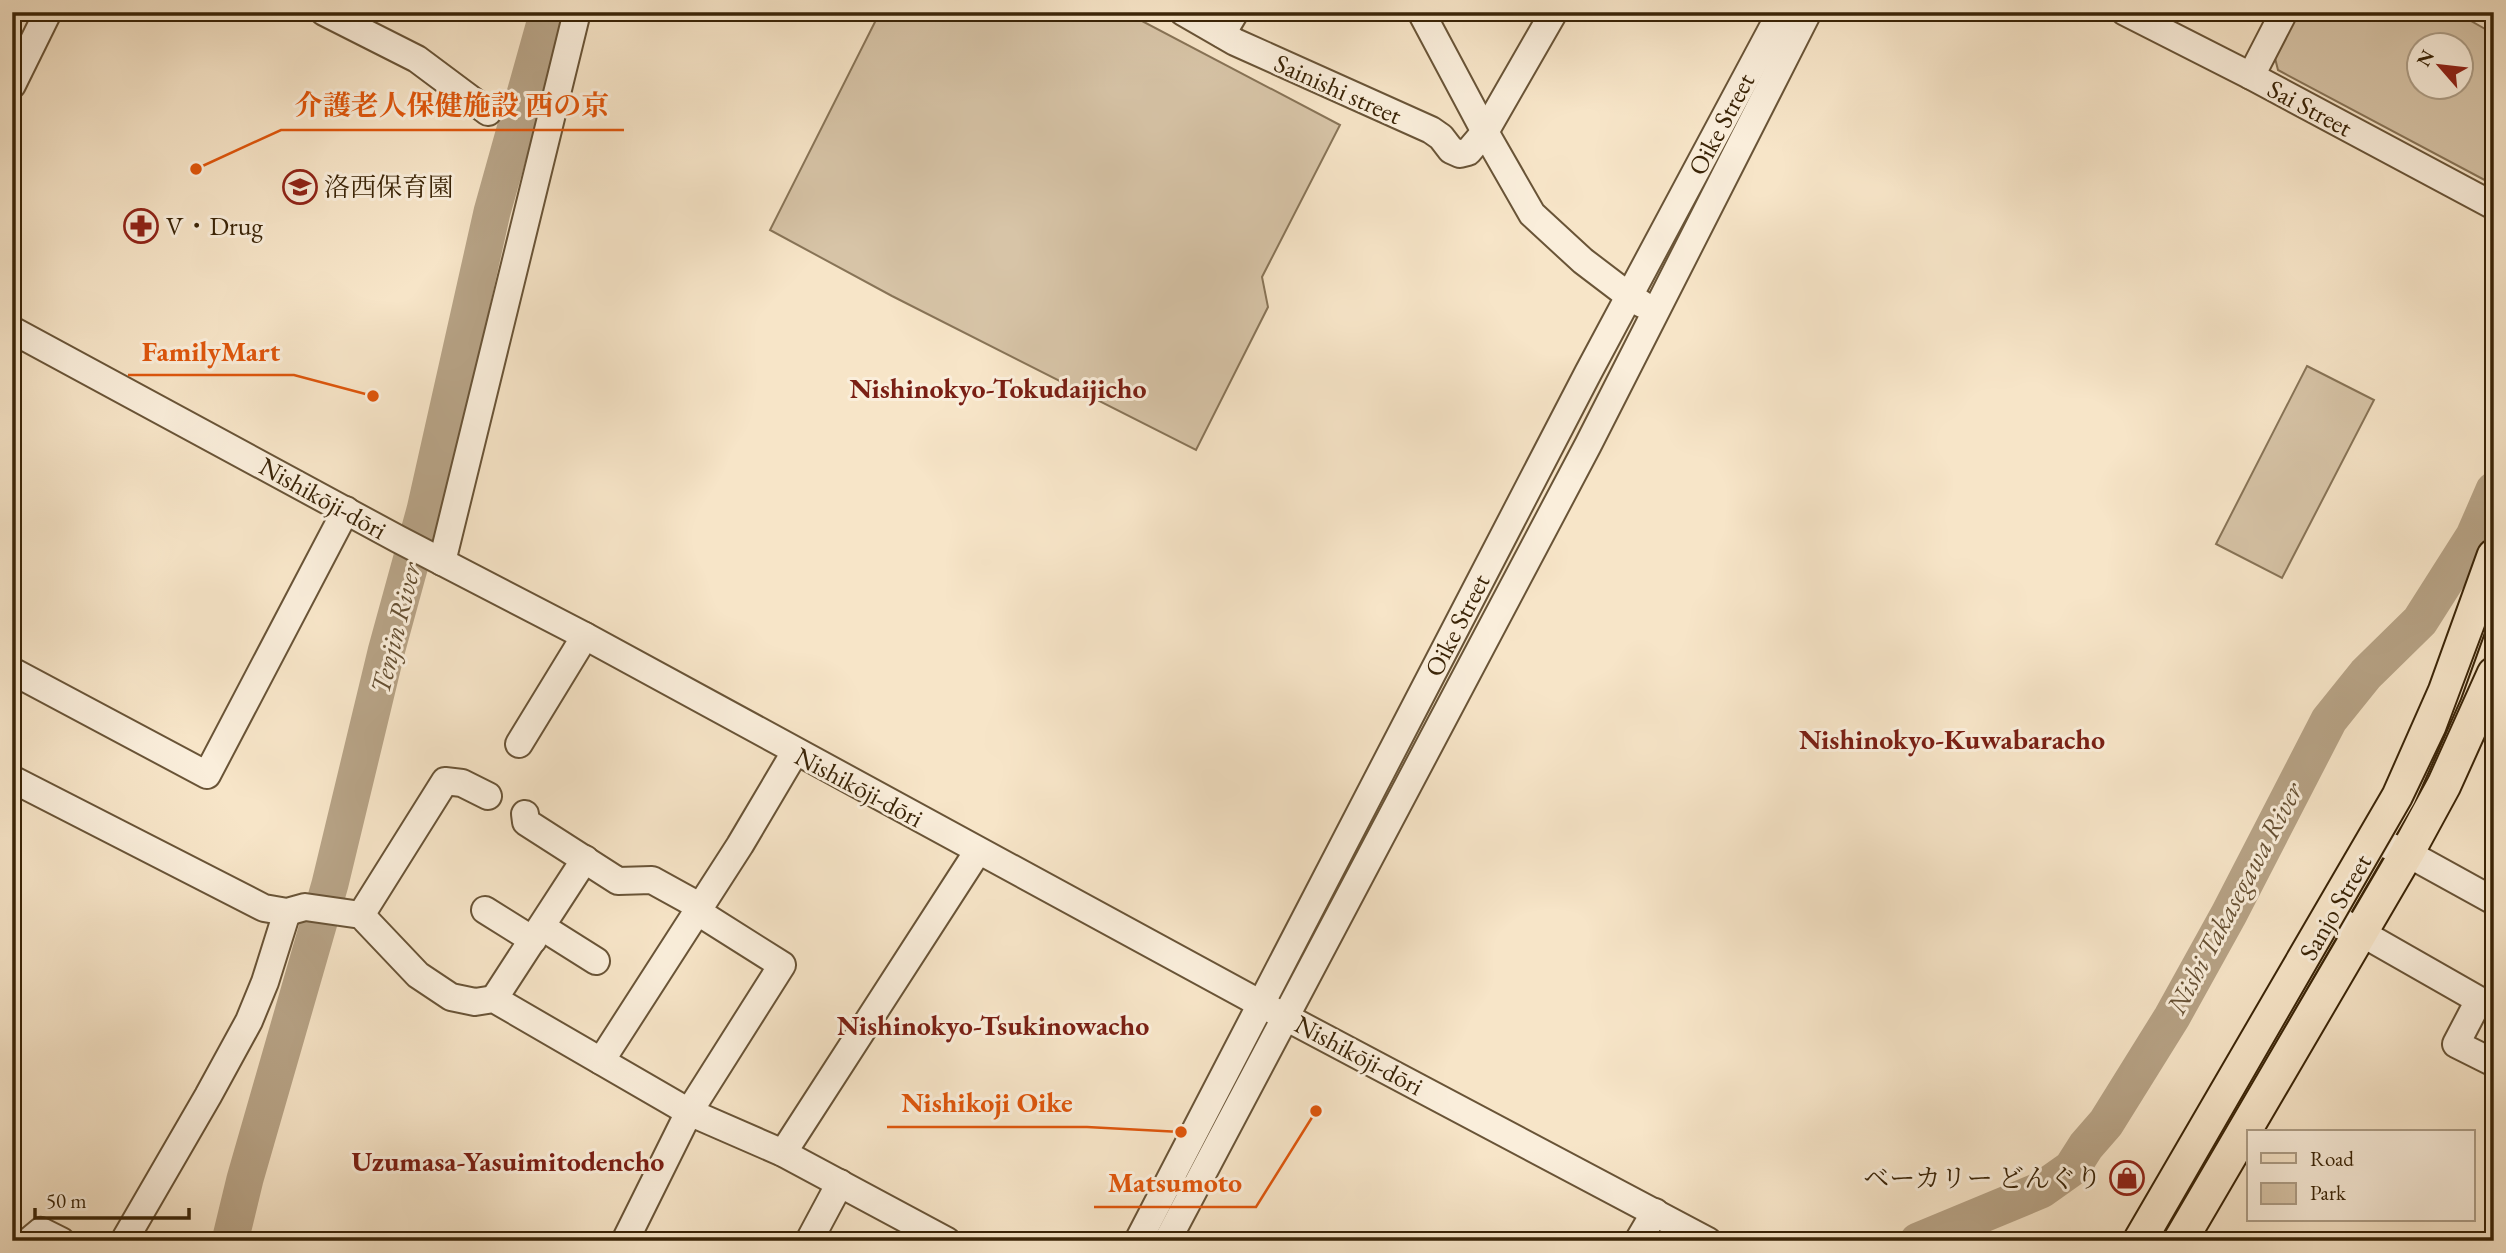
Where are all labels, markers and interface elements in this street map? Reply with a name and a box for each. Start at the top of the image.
north arrow [2404,32,2474,102]
text: N [2411,45,2440,71]
street label: Sainishi street [1269,46,1407,132]
street label: Oike Street [1680,67,1762,181]
street label: Sai Street [2262,72,2358,144]
callout: 介護老人保健施設 西の京 [281,81,624,130]
text: 介護老人保健施設 西の京 [295,87,609,123]
school or university icon: 洛西保育園 [281,168,319,206]
place label: 洛西保育園 [324,170,454,204]
pharmacy icon: V・Drug [122,207,160,245]
place label: V・Drug [166,209,263,243]
callout: FamilyMart [128,326,294,375]
text: FamilyMart [142,333,281,369]
district label: Nishinokyo-Tokudaijicho [849,370,1147,406]
street label: Nishikōji-dōri [253,449,393,547]
water label: Tenjin River [361,557,429,697]
street label: Oike Street [1417,568,1497,682]
district label: Nishinokyo-Kuwabaracho [1799,721,2105,757]
street label: Nishikōji-dōri [789,739,929,835]
water label: Nishi Takasegawa River [2157,775,2311,1021]
street label: Sanjo Street [2291,848,2379,966]
district label: Nishinokyo-Tsukinowacho [837,1007,1149,1043]
street label: Nishikōji-dōri [1289,1007,1429,1103]
callout: Nishikoji Oike [887,1078,1087,1127]
text: Nishikoji Oike [901,1084,1073,1120]
legend [2247,1130,2474,1222]
district label: Uzumasa-Yasuimitodencho [352,1143,664,1179]
text: Road [2310,1145,2354,1172]
callout: Matsumoto [1094,1158,1256,1207]
shop icon: ベーカリー どんぐり [2108,1159,2146,1197]
place label: ベーカリー どんぐり [1863,1161,2102,1195]
text: Matsumoto [1108,1164,1242,1200]
scale bar [35,1176,189,1220]
text: Park [2310,1179,2347,1206]
text: 50 m [46,1187,87,1214]

